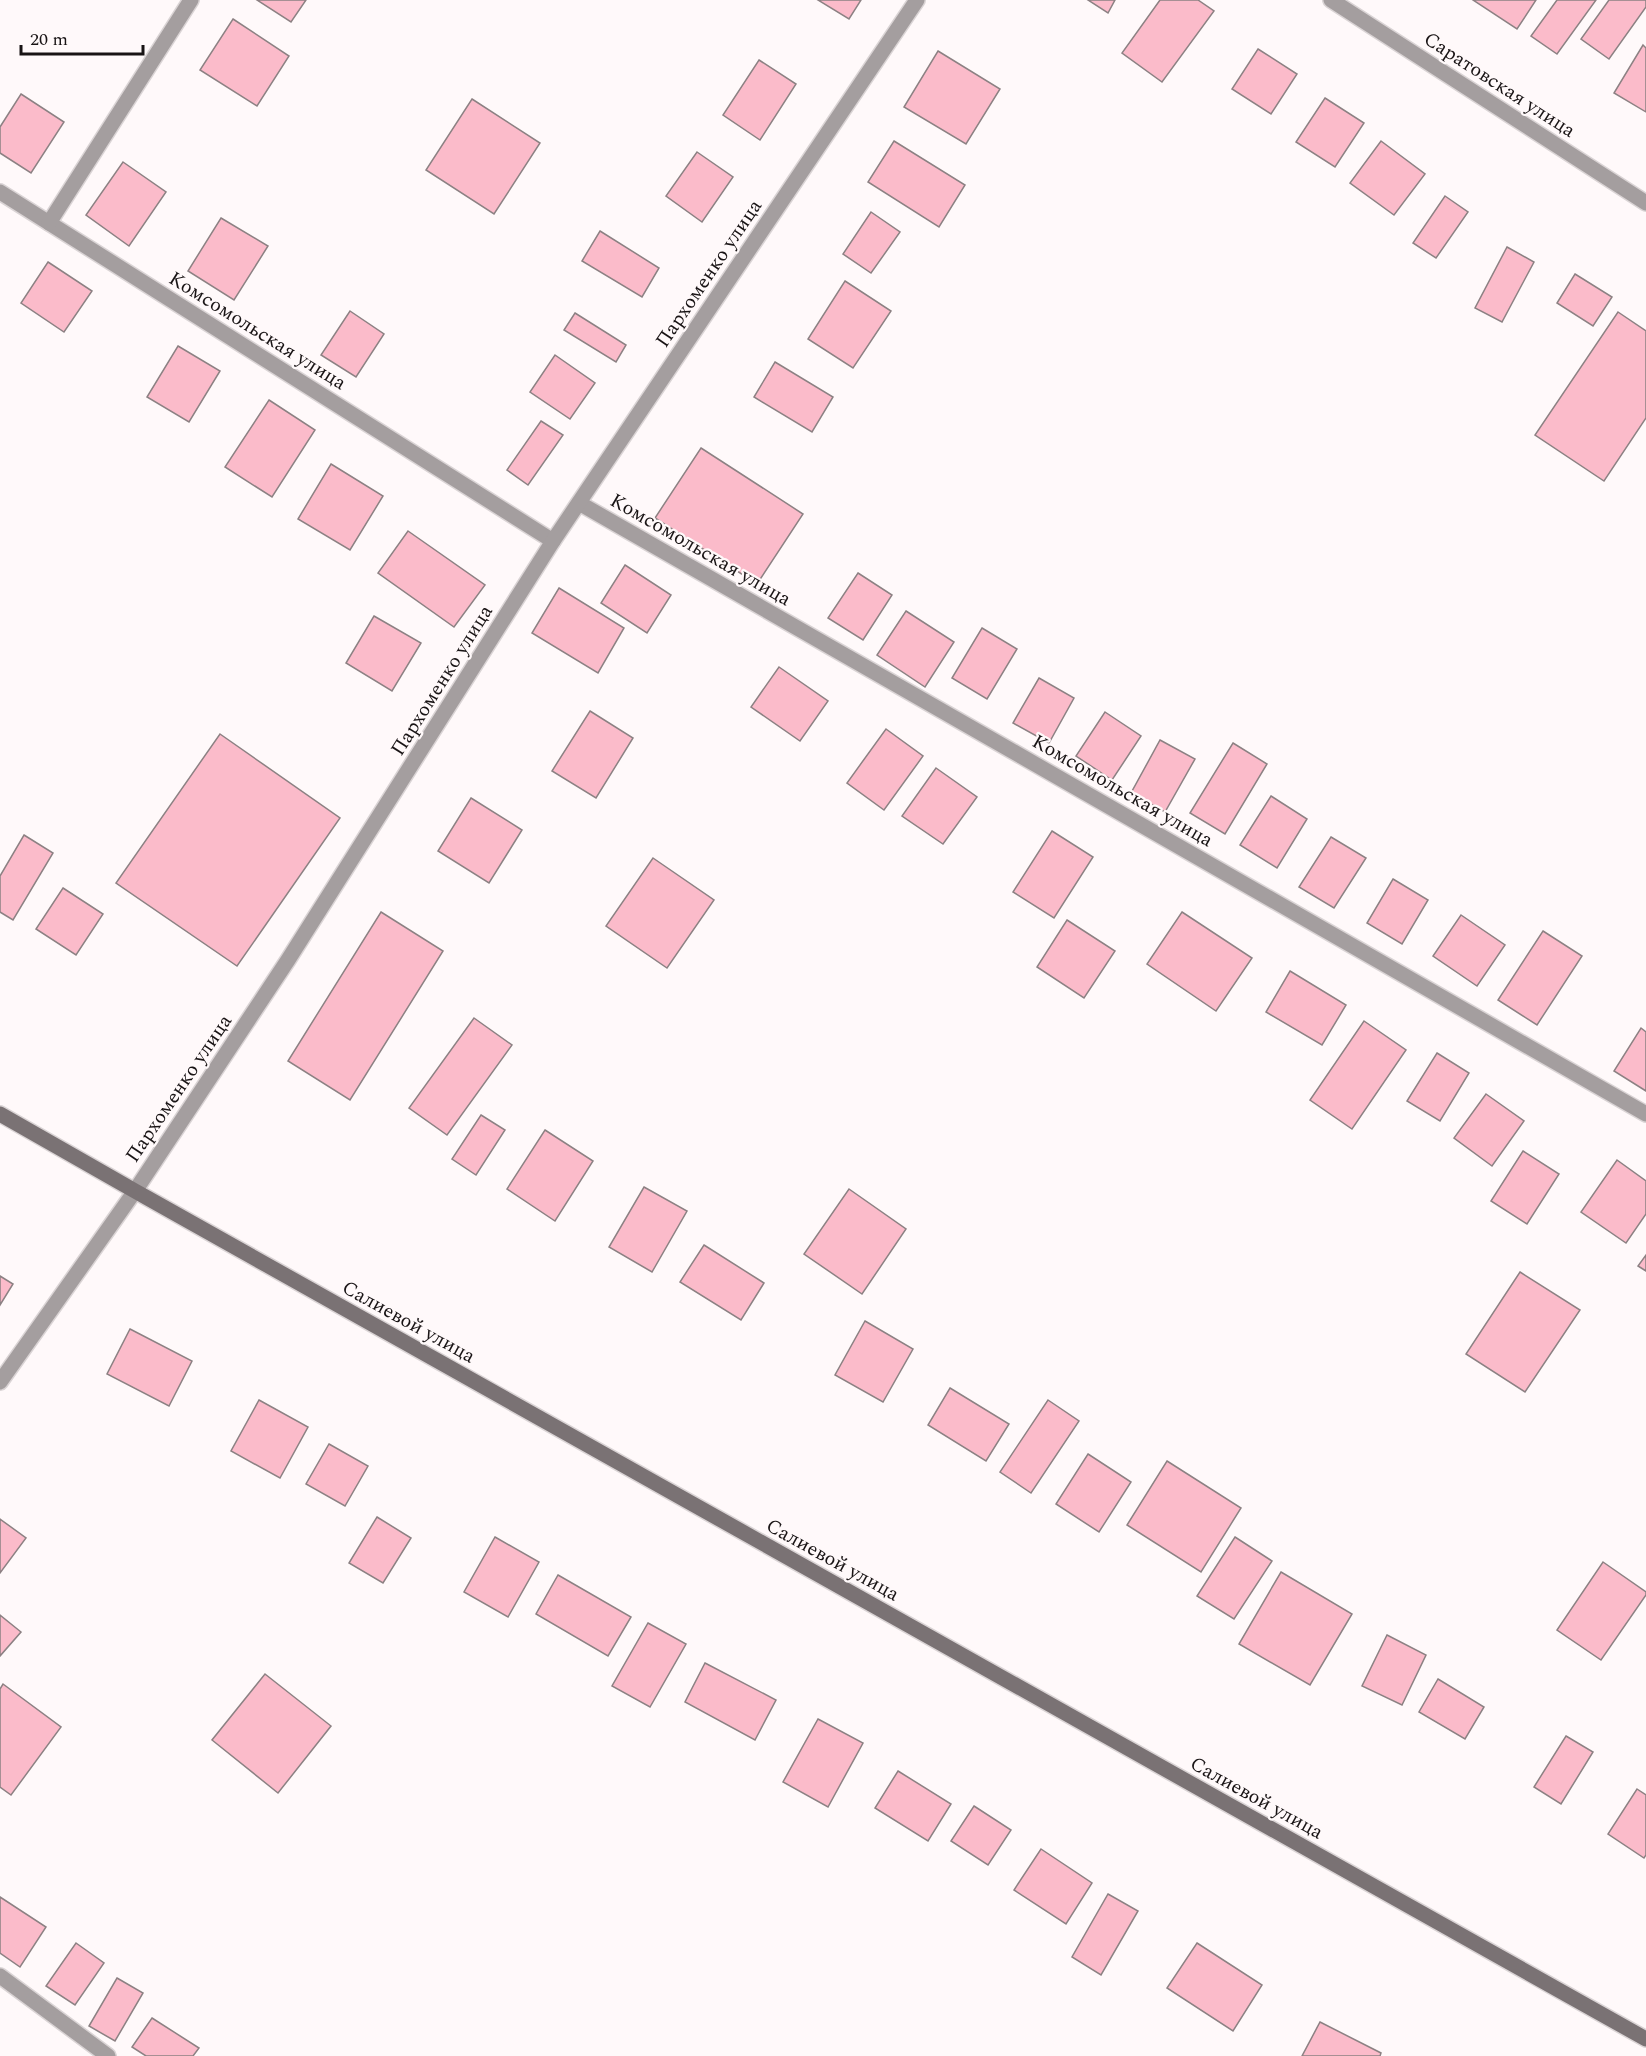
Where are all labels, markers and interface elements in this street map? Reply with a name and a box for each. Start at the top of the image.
scale bar [21,18,142,56]
street label: Саратовская улица [1417,24,1582,145]
text: 20 m [30,26,68,53]
street label: Пархоменко улица [648,193,770,354]
street label: Комсомольская улица [163,264,352,398]
street label: Комсомольская улица [604,486,797,614]
street label: Пархоменко улица [383,599,501,762]
street label: Комсомольская улица [1026,727,1219,855]
street label: Пархоменко улица [118,1008,240,1169]
street label: Салиевой улица [336,1273,481,1371]
street label: Салиевой улица [760,1511,905,1609]
street label: Салиевой улица [1184,1749,1329,1847]

